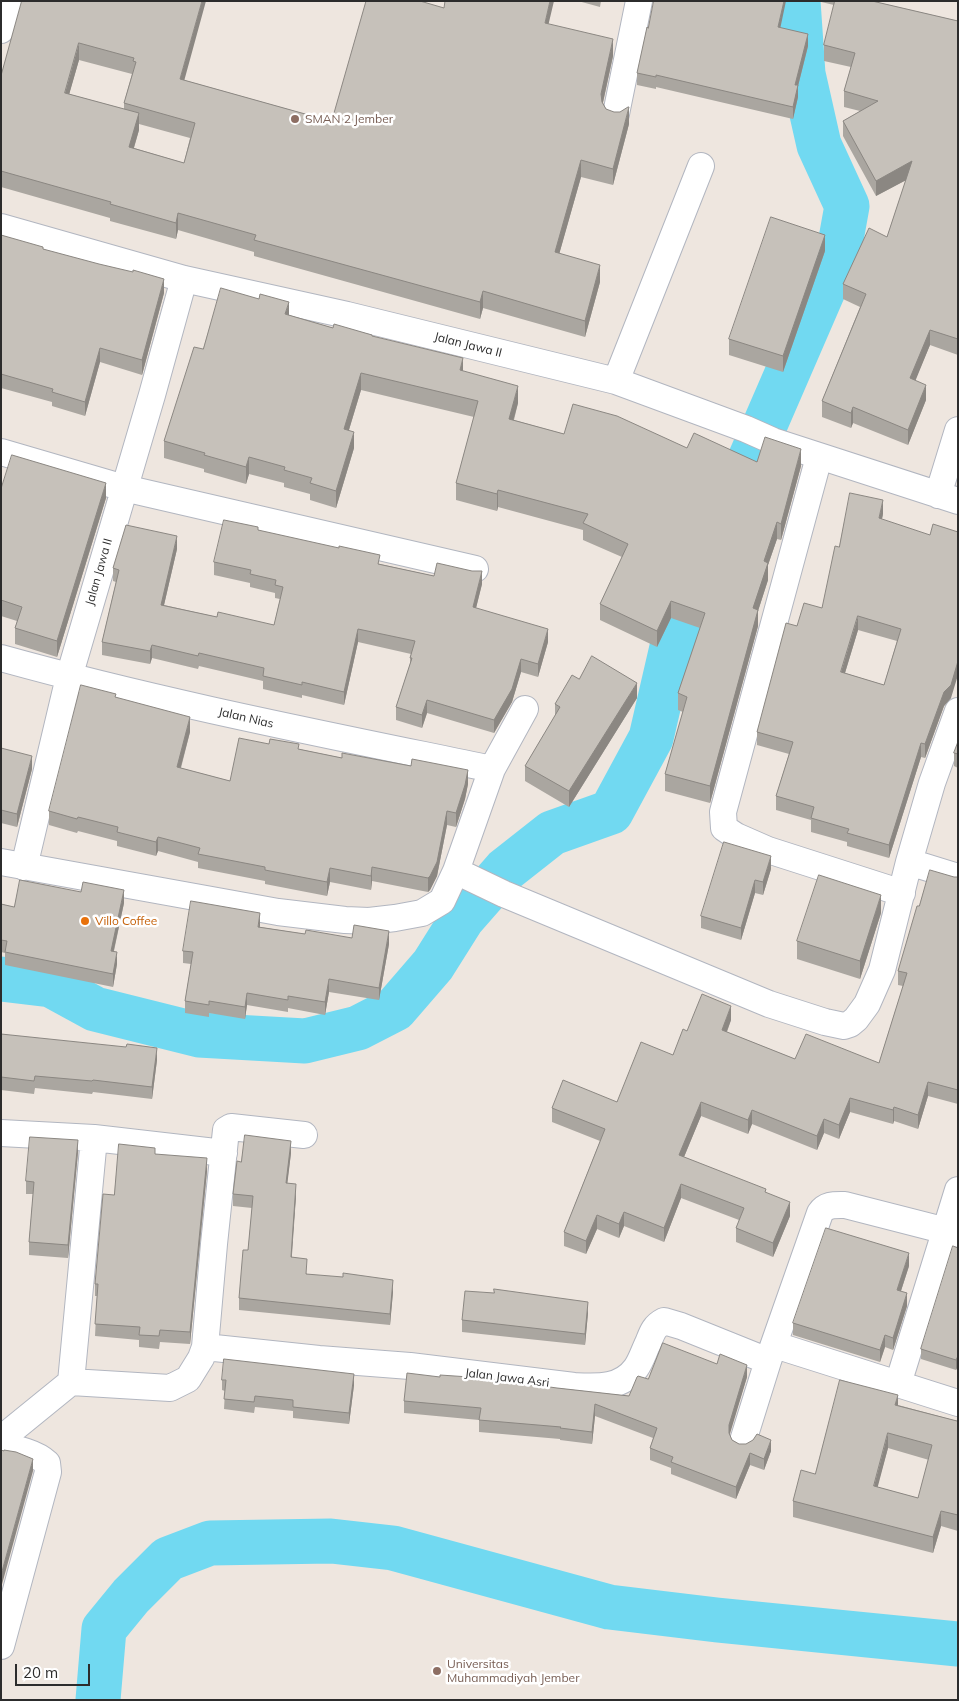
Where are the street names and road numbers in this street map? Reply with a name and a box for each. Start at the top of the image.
street label: Jalan Jawa II [433,330,503,360]
street label: Jalan Jawa II [83,537,115,607]
street label: Jalan Nias [217,705,275,731]
street label: Jalan Jawa Asri [464,1366,550,1390]

